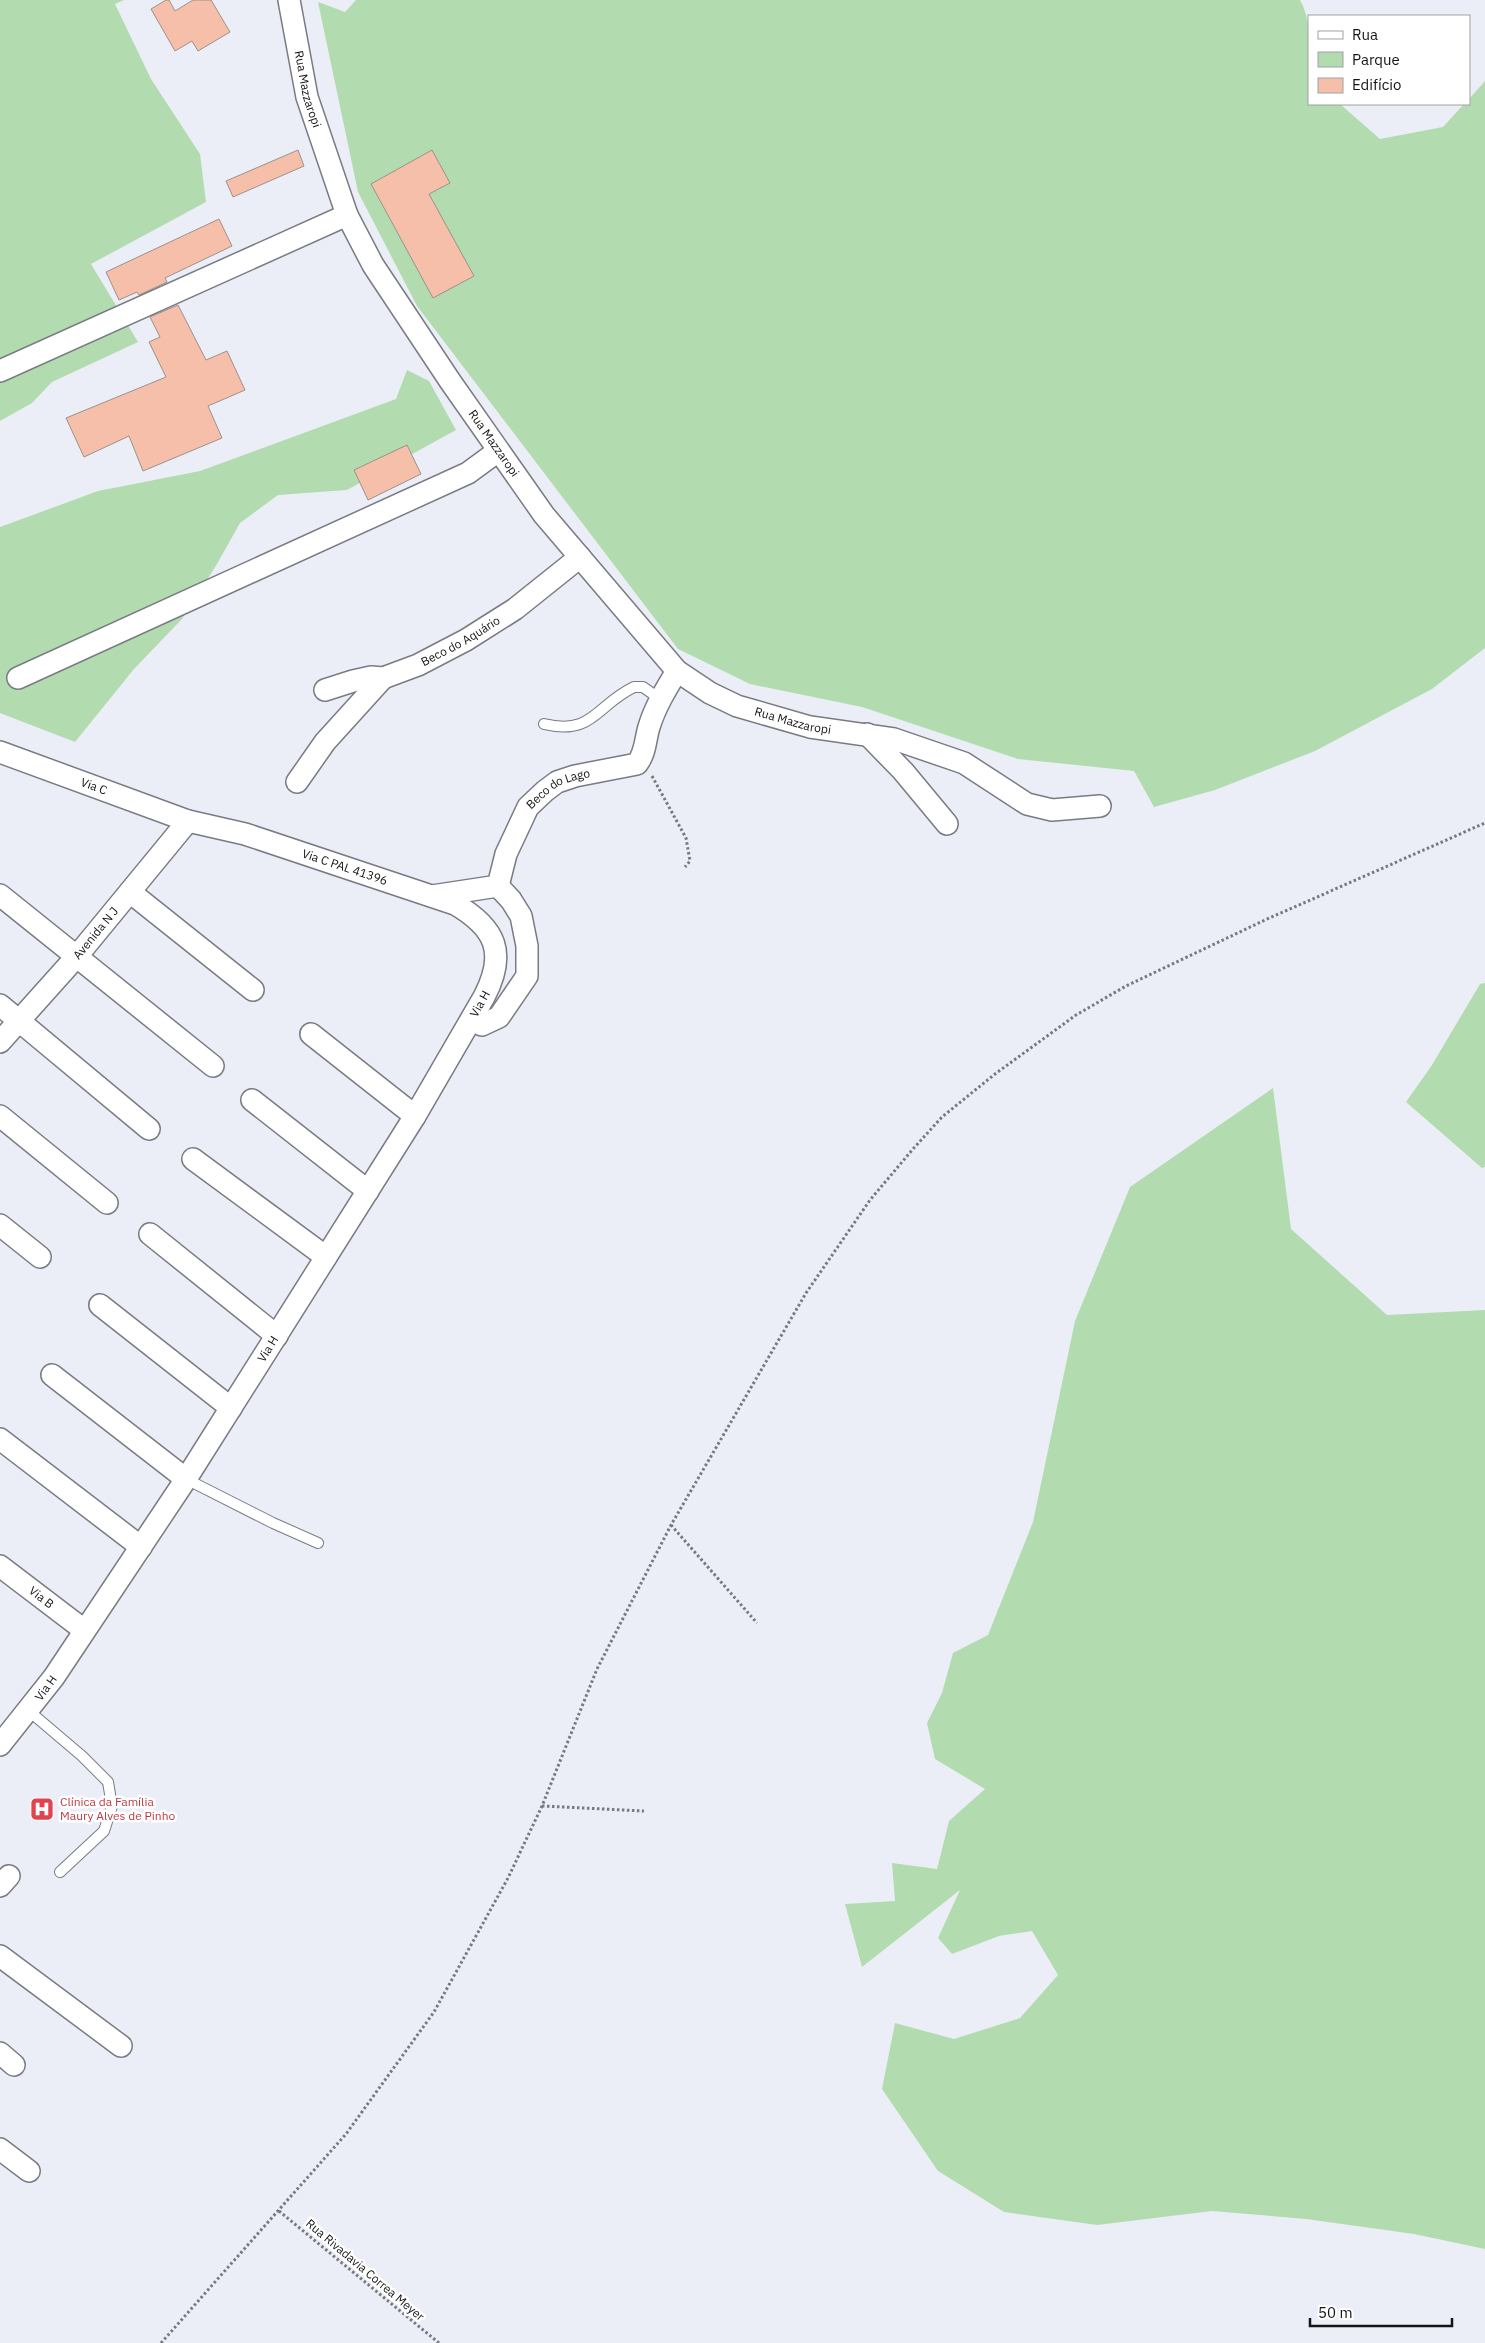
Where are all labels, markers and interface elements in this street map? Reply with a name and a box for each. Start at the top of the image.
legend [1308,15,1470,105]
text: Rua [1352,25,1378,44]
street label: Rua Mazzaropi [292,49,325,129]
text: Parque [1352,50,1400,69]
text: Edifício [1352,75,1401,94]
street label: Rua Mazzaropi [465,407,523,480]
street label: Beco do Aquário [418,612,503,669]
street label: Rua Mazzaropi [753,703,832,737]
street label: Beco do Lago [523,765,591,812]
street label: Via C [79,774,110,798]
street label: Via C PAL 41396 [300,846,390,888]
street label: Avenida N J [69,904,121,962]
street label: Via H [466,988,493,1020]
street label: Via H [254,1333,281,1365]
street label: Via B [26,1583,57,1611]
street label: Via H [31,1672,60,1703]
place label: Clínica da Família Maury Alves de Pinho [60,1794,176,1823]
hospital icon: Clínica da Família Maury Alves de Pinho [29,1796,55,1822]
street label: Rua Rivadavia Correa Meyer [303,2216,428,2324]
scale bar [1310,2296,1452,2328]
text: 50 m [1318,2303,1353,2322]

